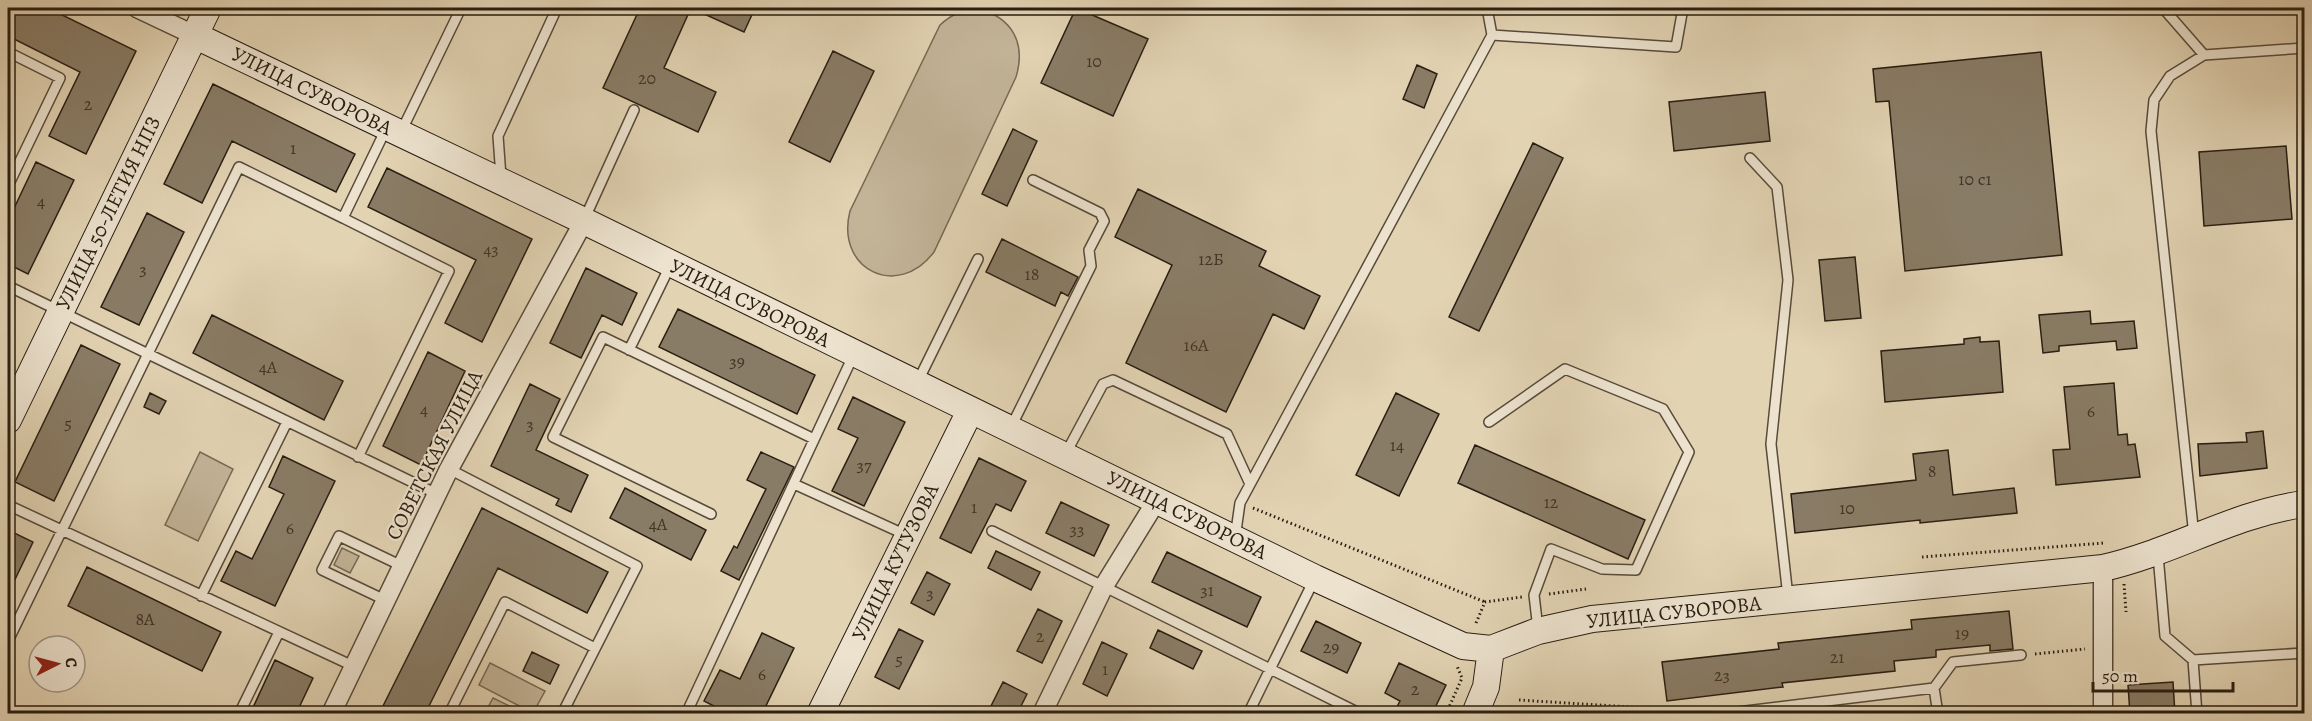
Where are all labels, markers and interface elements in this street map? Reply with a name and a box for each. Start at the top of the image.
street label: УЛИЦА СУВОРОВА [227,40,398,142]
house number: 10 [1086,49,1102,73]
house number: 20 [638,66,656,90]
house number: 2 [84,92,93,116]
street label: УЛИЦА 50-ЛЕТИЯ НПЗ [49,111,167,315]
house number: 1 [290,136,296,160]
house number: 10 с1 [1958,167,1992,191]
house number: 4 [37,189,45,213]
house number: 43 [483,237,499,261]
house number: 12Б [1198,247,1224,271]
street label: УЛИЦА СУВОРОВА [665,252,836,354]
house number: 3 [139,257,147,281]
house number: 18 [1025,262,1039,286]
house number: 16А [1184,333,1209,357]
house number: 39 [729,349,745,373]
house number: 4А [259,355,278,379]
street label: СОВЕТСКАЯ УЛИЦА [379,365,489,545]
house number: 4 [420,397,428,421]
house number: 6 [2087,399,2095,423]
house number: 5 [64,411,72,435]
house number: 3 [526,412,534,436]
house number: 14 [1390,433,1404,457]
house number: 37 [856,453,872,477]
house number: 8 [1928,459,1936,483]
street label: УЛИЦА СУВОРОВА [1102,464,1273,566]
street label: УЛИЦА КУТУЗОВА [845,478,945,645]
house number: 12 [1544,490,1559,514]
house number: 1 [971,495,977,519]
house number: 10 [1839,496,1855,520]
house number: 4А [649,512,668,536]
house number: 6 [286,516,294,540]
house number: 33 [1070,517,1084,541]
house number: 31 [1200,578,1214,602]
house number: 3 [926,581,934,605]
street label: УЛИЦА СУВОРОВА [1585,589,1763,635]
house number: 8А [135,607,155,631]
house number: 19 [1955,621,1969,645]
house number: 2 [1036,624,1045,648]
north arrow [27,634,87,694]
house number: 29 [1323,635,1339,659]
house number: 21 [1830,645,1844,669]
house number: 5 [895,647,903,671]
scale bar [2093,655,2232,693]
text: С [59,656,82,669]
house number: 1 [1102,657,1108,681]
house number: 6 [758,662,766,686]
house number: 23 [1714,663,1730,687]
text: 50 m [2102,664,2138,688]
house number: 2 [1411,677,1420,701]

